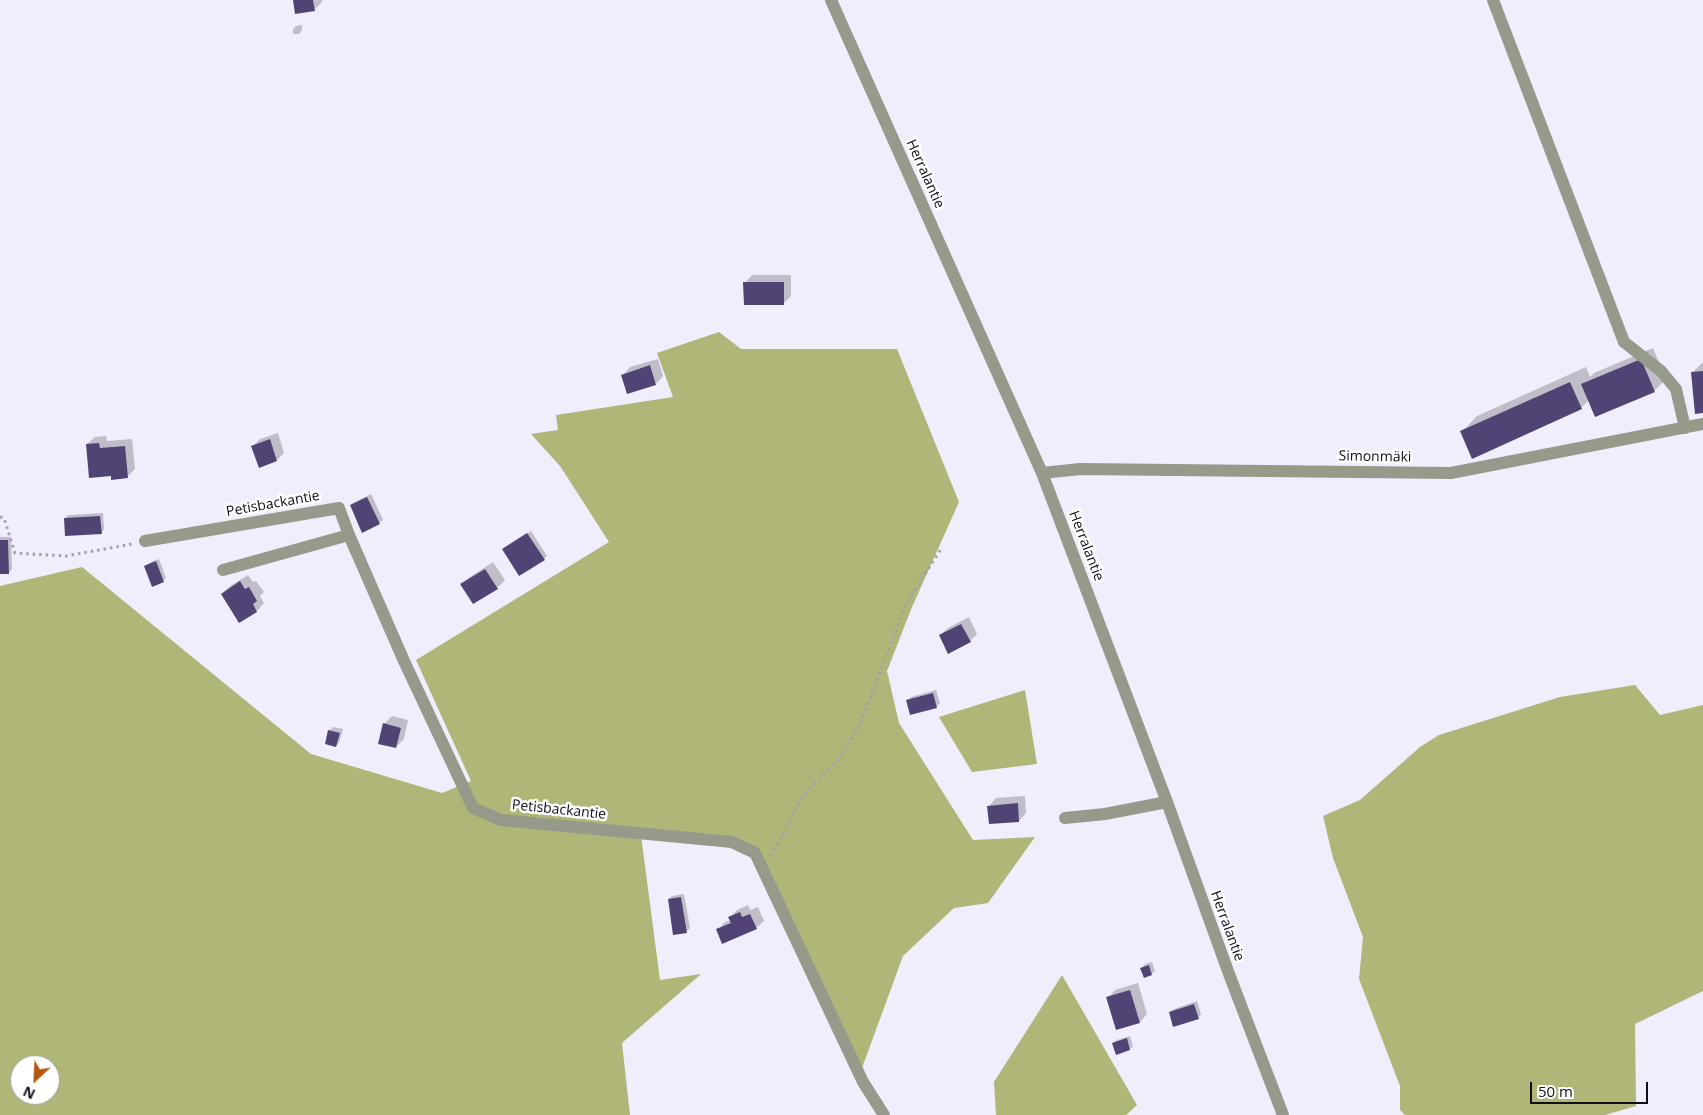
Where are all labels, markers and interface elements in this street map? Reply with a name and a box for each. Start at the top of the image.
street label: Herralantie [902,137,948,211]
street label: Simonmäki [1338,448,1412,466]
street label: Petisbackantie [225,488,321,520]
street label: Herralantie [1065,509,1107,583]
street label: Petisbackantie [511,797,607,823]
street label: Herralantie [1207,889,1247,963]
north arrow [10,1055,60,1105]
scale bar [1533,1072,1650,1104]
text: 50 m [1538,1081,1573,1101]
text: N [20,1082,38,1104]

